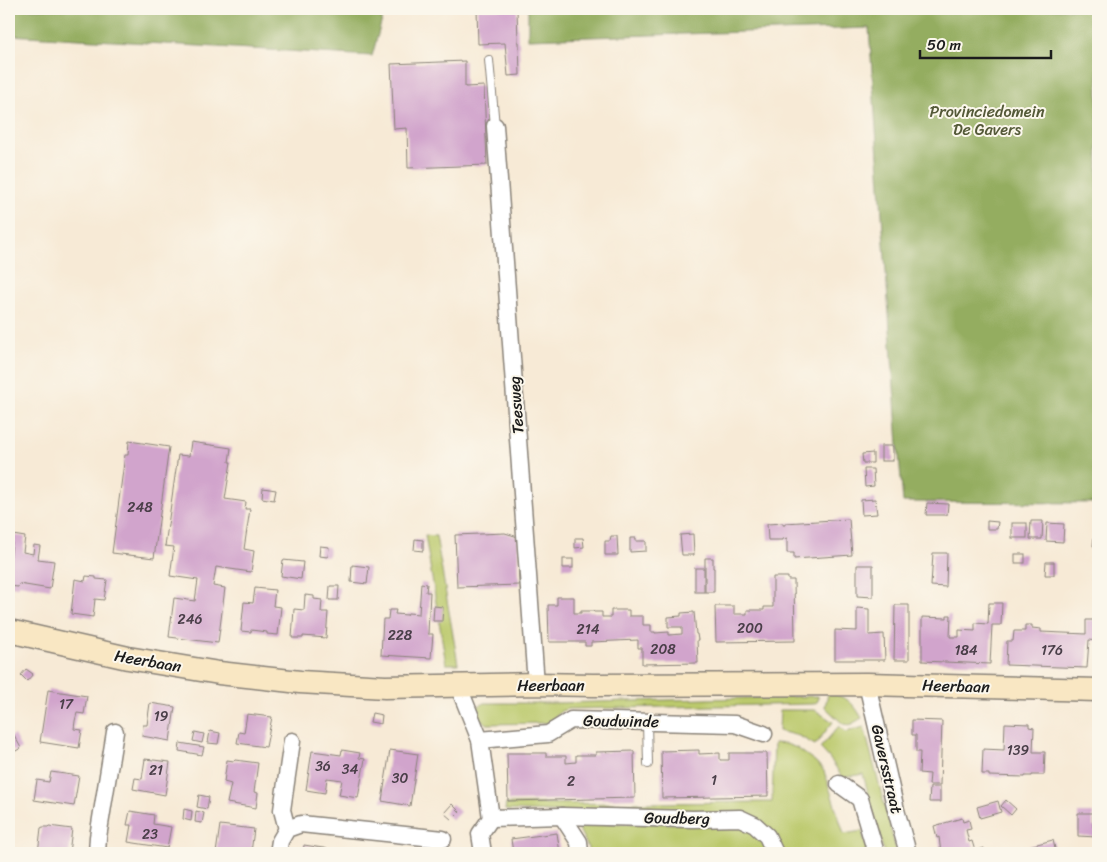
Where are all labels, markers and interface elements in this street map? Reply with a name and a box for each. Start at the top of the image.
scale bar [920,28,1051,60]
text: 50 m [927,32,962,58]
park label: Provinciedomein De Gavers [929,97,1045,144]
street label: Teesweg [500,375,532,435]
house number: 248 [127,495,153,520]
house number: 246 [178,607,202,632]
house number: 200 [737,616,763,641]
house number: 214 [577,617,600,642]
house number: 228 [388,623,413,648]
house number: 208 [650,637,676,662]
house number: 184 [954,638,978,663]
house number: 176 [1041,638,1063,663]
street label: Heerbaan [112,641,184,681]
street label: Heerbaan [922,670,991,702]
street label: Heerbaan [517,671,585,700]
house number: 17 [59,692,74,717]
house number: 19 [154,704,169,729]
street label: Goudwinde [583,706,659,736]
street label: Gaversstraat [863,722,911,816]
house number: 139 [1007,738,1030,763]
house number: 36 [315,754,331,779]
house number: 34 [342,757,358,782]
house number: 21 [149,758,163,783]
house number: 30 [392,766,408,791]
house number: 1 [711,768,717,793]
house number: 2 [567,769,575,794]
street label: Goudberg [644,803,710,833]
house number: 23 [142,822,158,847]

